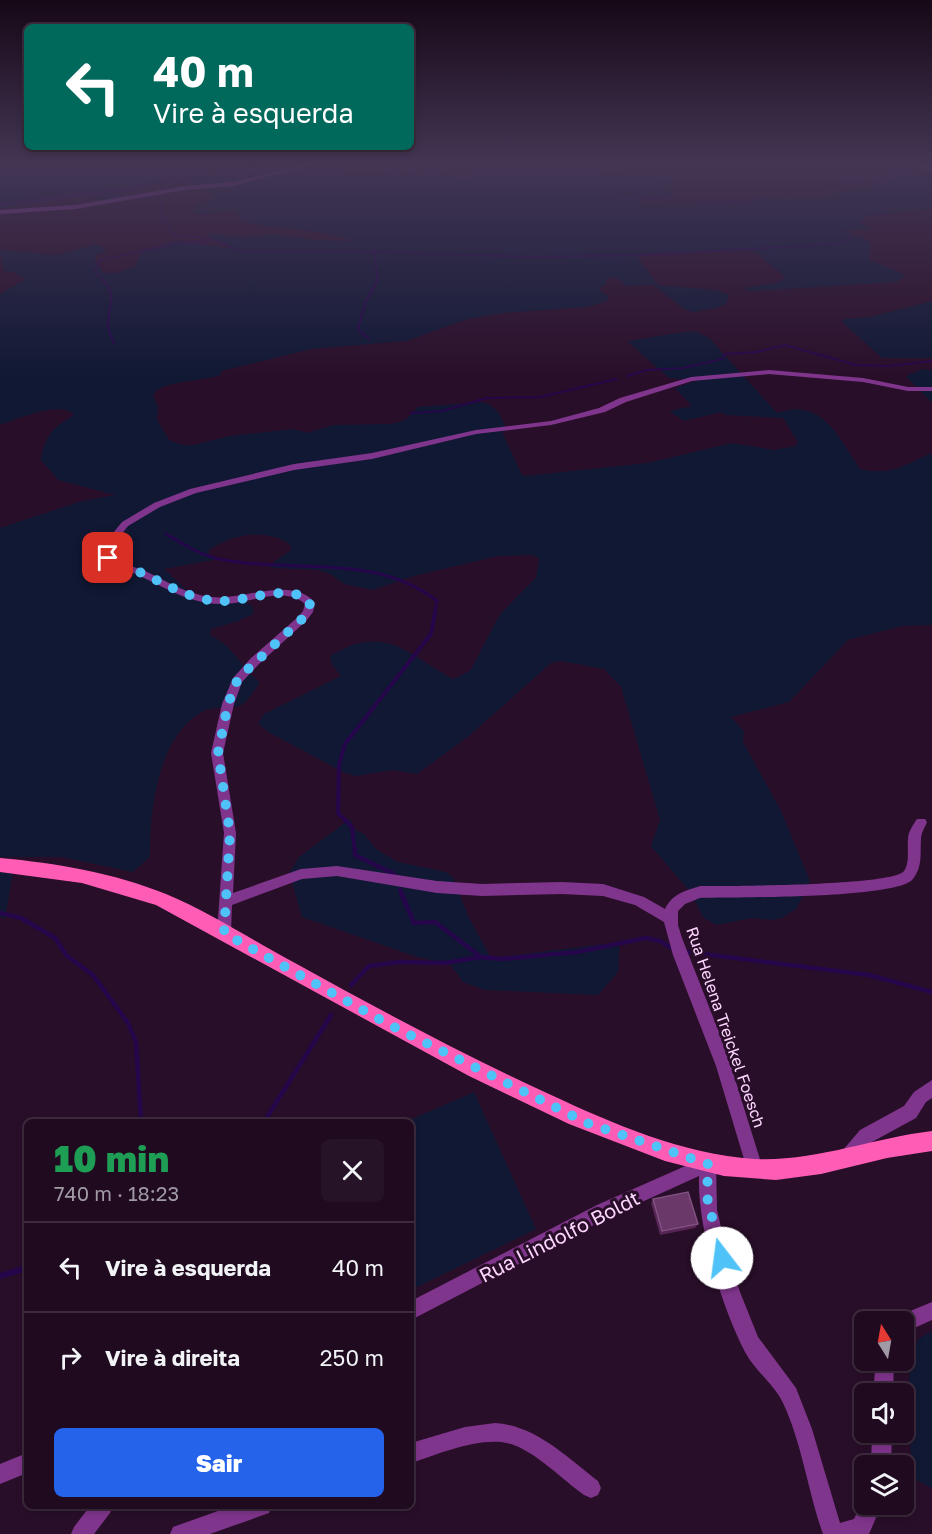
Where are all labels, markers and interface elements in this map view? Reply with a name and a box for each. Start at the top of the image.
text: 40 m [153,46,254,96]
icon: left [54,48,132,126]
text: Vire à esquerda [153,97,354,129]
pin [82,532,133,583]
icon: arrive [91,541,124,574]
street label: Rua Helena Treickel Foesch [682,924,770,1130]
text: 10 min [54,1137,169,1180]
button: close [321,1139,384,1202]
text: 740 m · 18:23 [54,1181,179,1205]
street label: Rua Lindolfo Boldt [475,1185,643,1287]
position arrow [690,1226,754,1290]
icon: left [54,1251,87,1284]
text: Vire à esquerda [105,1254,271,1281]
text: 40 m [332,1254,384,1281]
north arrow [854,1311,914,1371]
map controls [854,1311,914,1515]
icon: right [54,1341,87,1374]
text: Vire à direita [105,1344,240,1371]
text: 250 m [320,1344,384,1371]
button: sound [854,1383,914,1443]
button: Sair [54,1428,384,1497]
button: layers [854,1455,914,1515]

